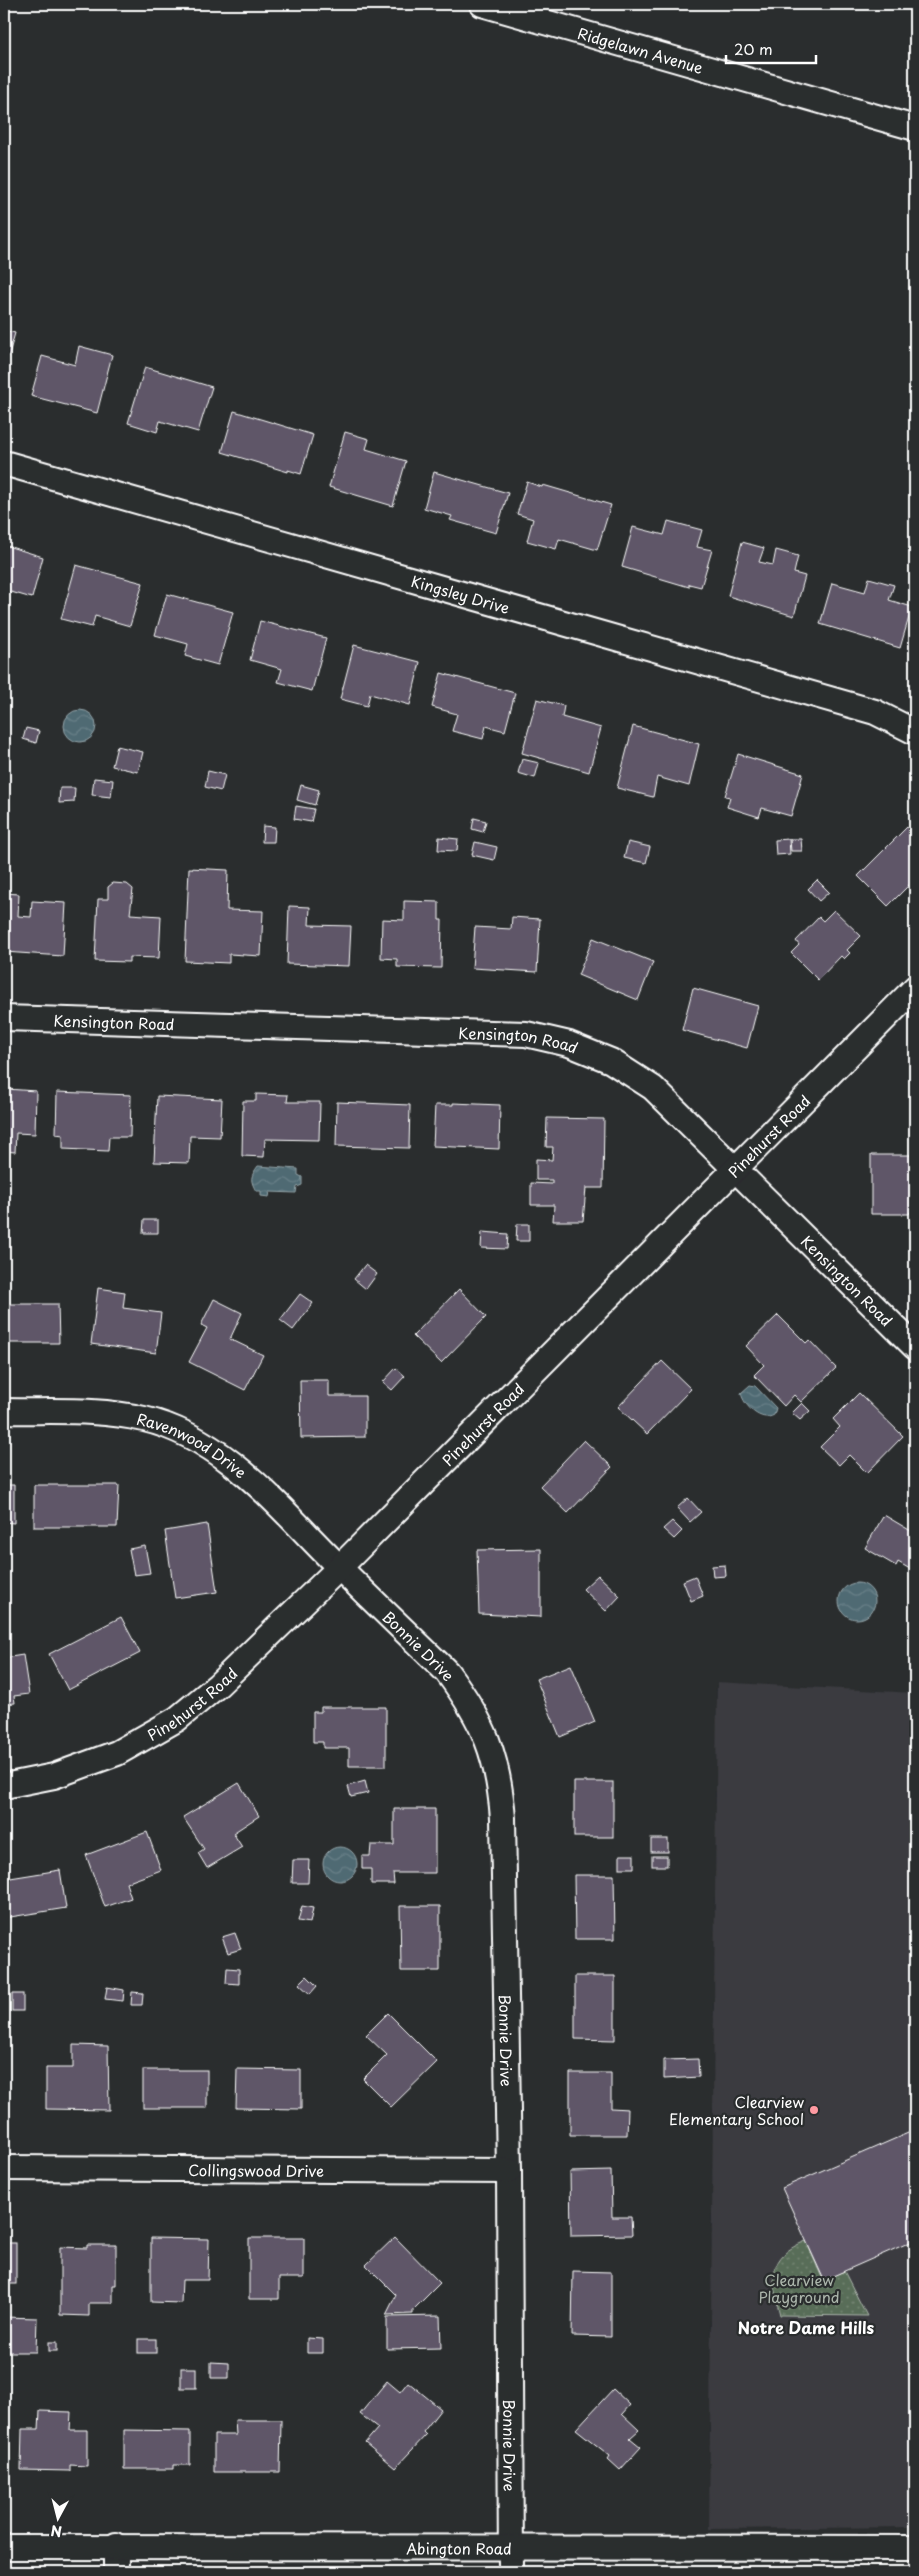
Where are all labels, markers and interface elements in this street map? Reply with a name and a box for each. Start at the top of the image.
street label: Ridgelawn Avenue [575,21,706,78]
scale bar [726,32,816,64]
text: 20 m [734,37,773,60]
street label: Kingsley Drive [409,569,513,619]
street label: Kensington Road [53,1008,175,1035]
street label: Kensington Road [458,1020,582,1058]
street label: Pinehurst Road [722,1089,815,1182]
street label: Kensington Road [796,1229,899,1331]
street label: Pinehurst Road [436,1377,529,1470]
street label: Ravenwood Drive [134,1406,252,1483]
street label: Bonnie Drive [378,1605,461,1685]
street label: Pinehurst Road [142,1661,242,1745]
street label: Bonnie Drive [494,1994,519,2087]
place label: Clearview Elementary School [669,2090,804,2130]
marker: Clearview Elementary School [808,2104,820,2116]
street label: Collingswood Drive [188,2158,324,2181]
park label: Clearview Playground [758,2268,840,2308]
district label: Notre Dame Hills [738,2315,875,2339]
street label: Bonnie Drive [499,2399,522,2492]
north arrow [32,2494,82,2544]
text: N [50,2520,63,2542]
street label: Abington Road [406,2536,512,2559]

